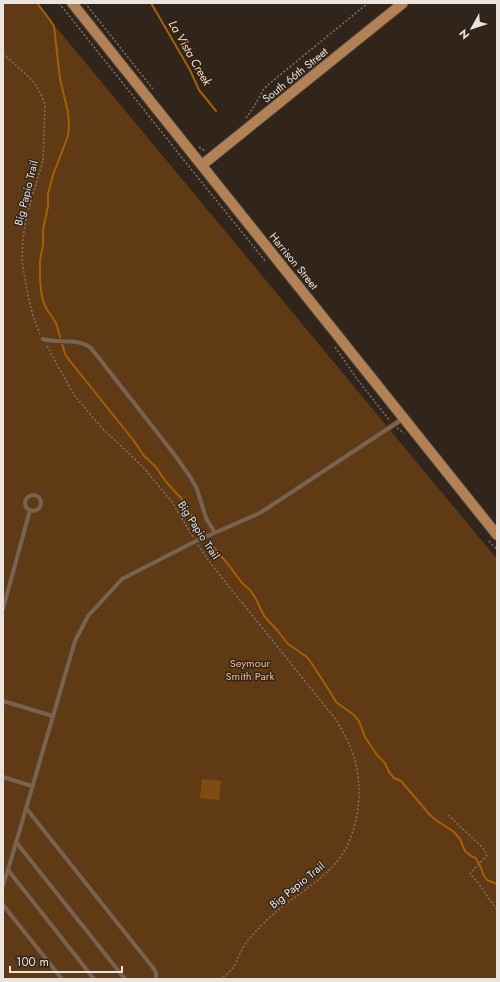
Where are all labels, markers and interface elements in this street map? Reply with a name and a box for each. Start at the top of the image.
north arrow [452,8,492,48]
water label: La Vista Creek [164,17,216,90]
text: N [455,26,473,43]
street label: South 66th Street [259,43,331,106]
street label: Big Papio Trail [10,159,42,227]
street label: Harrison Street [266,229,322,293]
street label: Big Papio Trail [174,498,224,562]
park label: Seymour Smith Park [226,655,275,684]
street label: Big Papio Trail [266,858,328,912]
scale bar [10,948,122,974]
text: 100 m [16,953,49,971]

